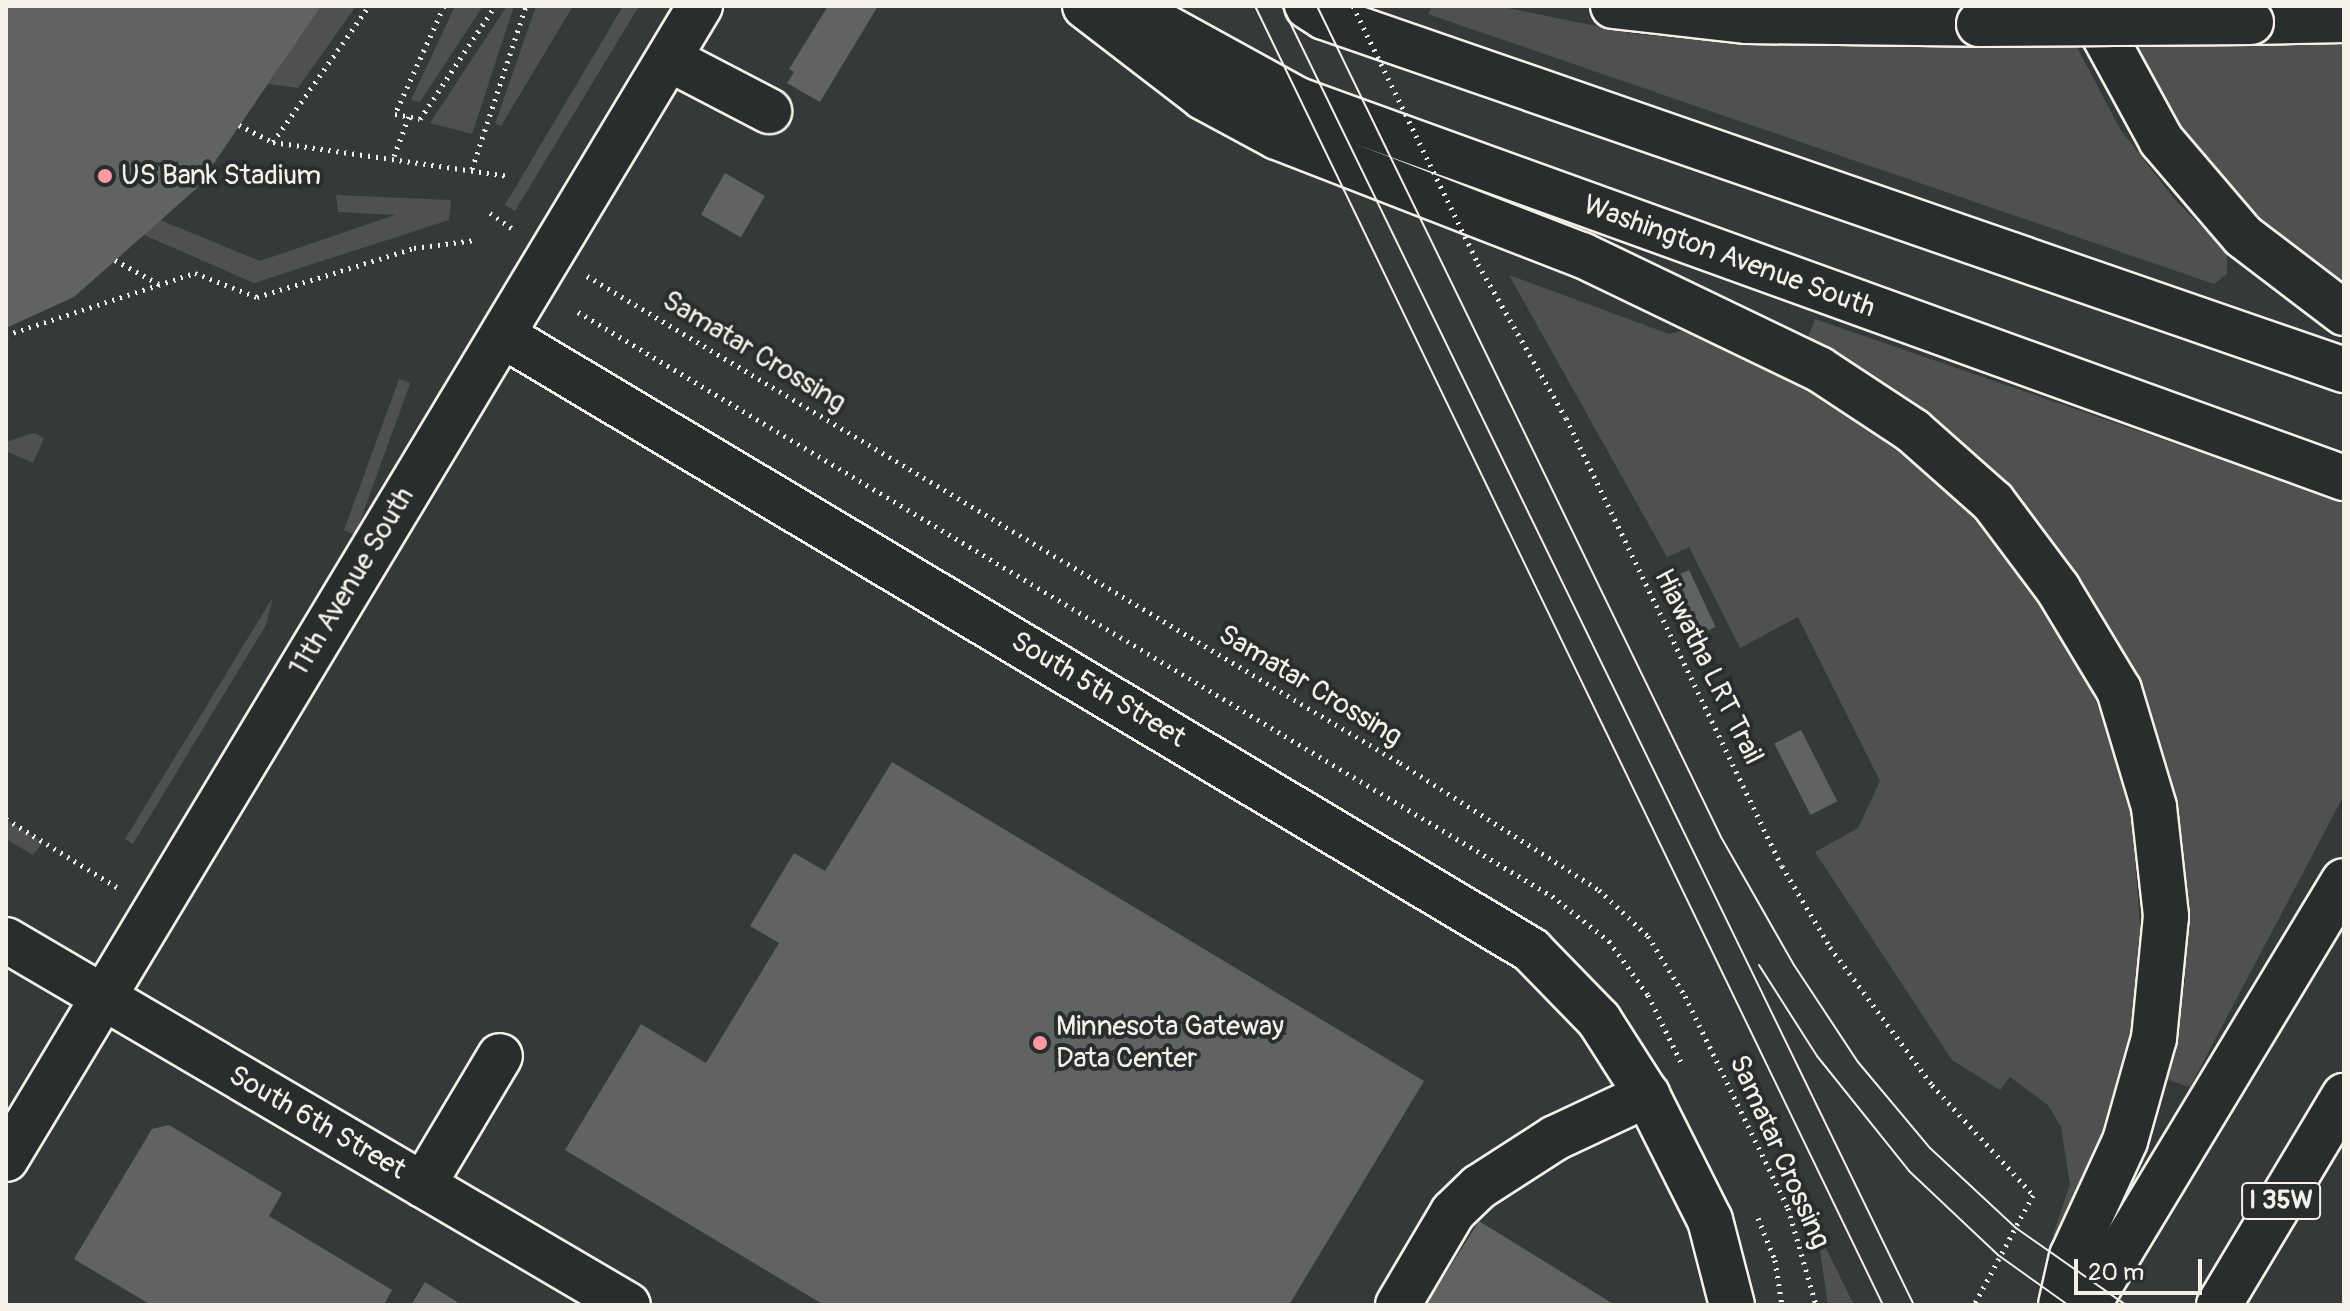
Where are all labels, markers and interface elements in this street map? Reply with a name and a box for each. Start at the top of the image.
place label: US Bank Stadium [121,159,321,193]
marker: US Bank Stadium [96,167,114,185]
street label: Washington Avenue South [1579,189,1879,325]
street label: Samatar Crossing [656,284,852,420]
street label: 11th Avenue South [282,481,422,683]
street label: Hiawatha LRT Trail [1646,564,1770,770]
street label: Samatar Crossing [1212,618,1408,754]
street label: South 5th Street [1005,625,1191,755]
place label: Minnesota Gateway Data Center [1056,1010,1284,1076]
marker: Minnesota Gateway Data Center [1031,1034,1049,1052]
street label: Samatar Crossing [1721,1050,1837,1254]
street label: South 6th Street [223,1059,411,1187]
road number: I 35W [2241,1179,2321,1223]
scale bar [2078,1243,2206,1293]
text: 20 m [2088,1258,2144,1287]

